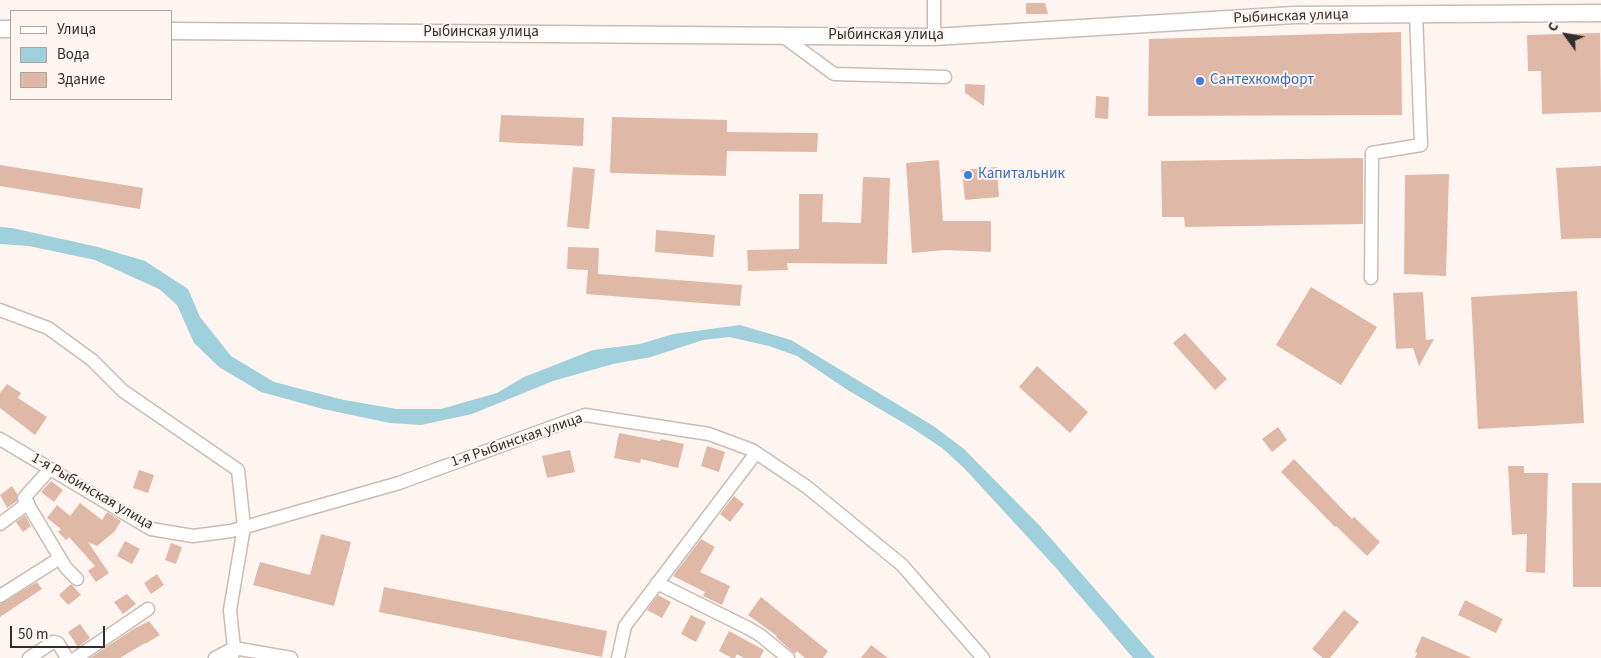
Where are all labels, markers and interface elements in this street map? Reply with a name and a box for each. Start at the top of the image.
street label: Рыбинская улица [1233,6,1349,28]
legend [10,10,172,100]
north arrow [1541,10,1591,60]
text: С [1543,18,1564,36]
text: Улица [57,19,96,40]
street label: Рыбинская улица [423,24,539,42]
street label: Рыбинская улица [828,27,944,45]
text: Вода [57,44,90,65]
text: Здание [57,69,105,90]
place label: Сантехкомфорт [1210,72,1314,90]
marker: Сантехкомфорт [1194,75,1206,87]
place label: Капитальник [978,166,1065,184]
marker: Капитальник [962,169,974,181]
street label: 1-я Рыбинская улица [449,410,585,472]
street label: 1-я Рыбинская улица [28,450,156,534]
scale bar [12,616,108,648]
text: 50 m [18,624,48,645]

